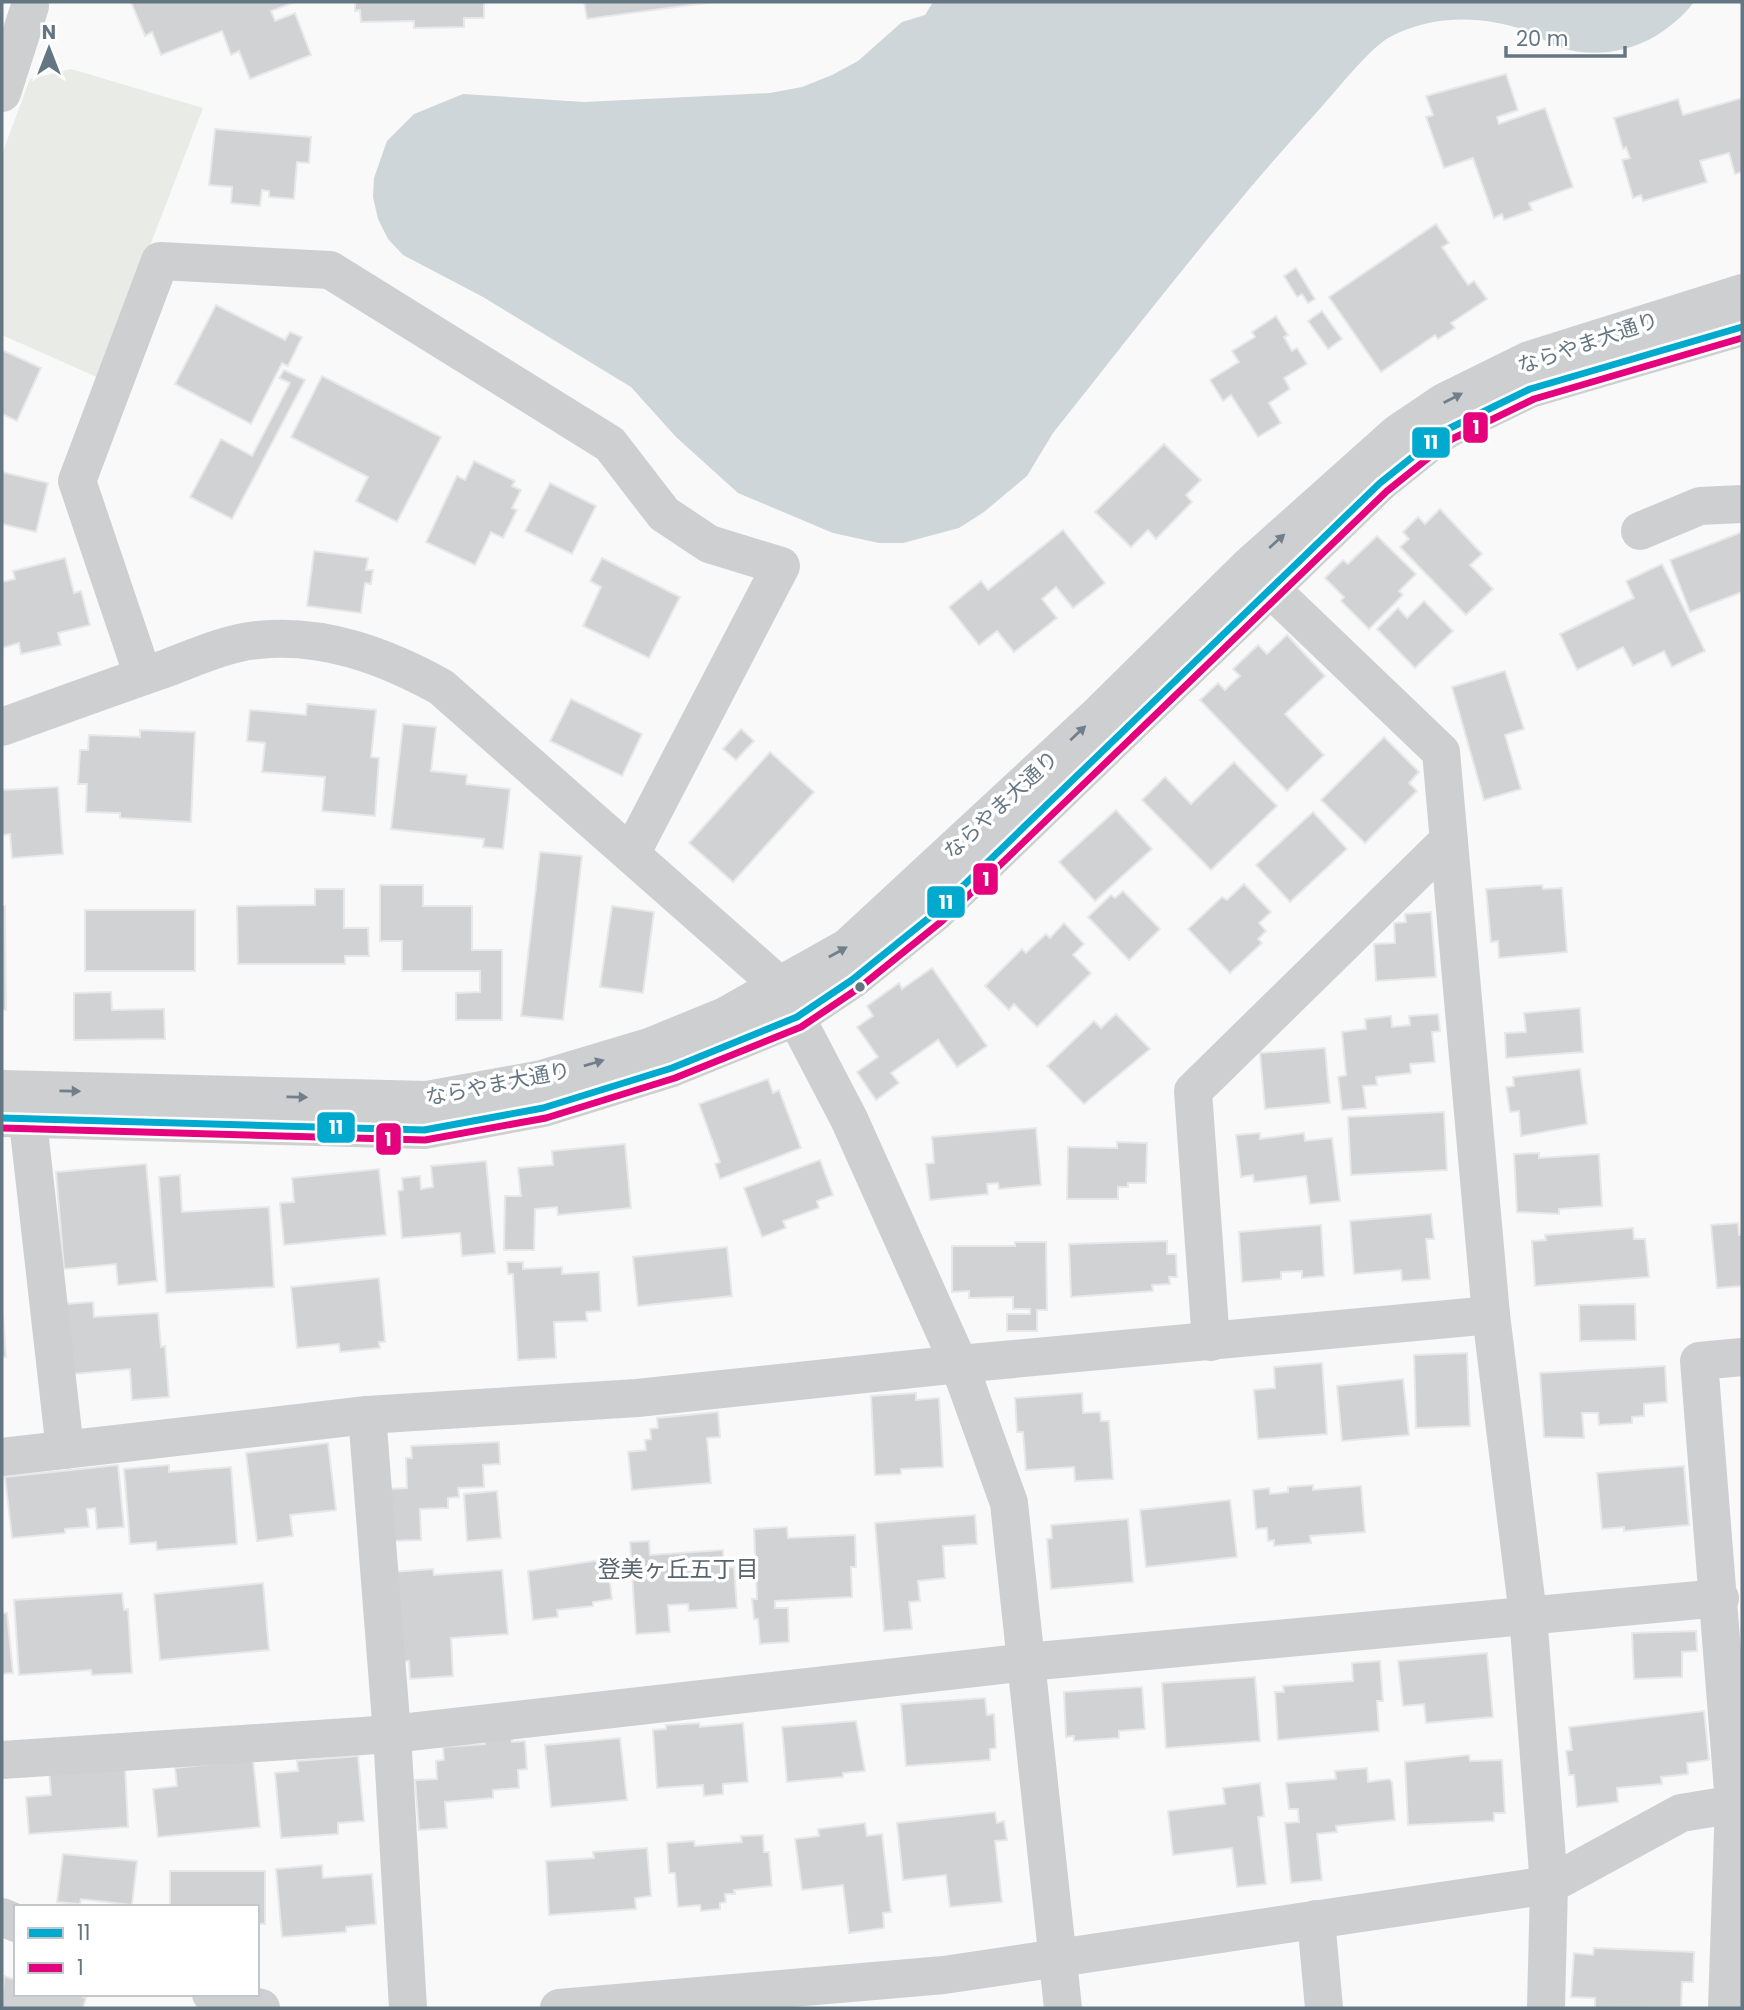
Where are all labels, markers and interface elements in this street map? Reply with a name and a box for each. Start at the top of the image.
north arrow [14,14,84,84]
scale bar [1506,14,1625,58]
text: N [42,19,56,46]
text: 20 m [1516,24,1569,53]
street label: ならやま大通り [1514,305,1662,380]
one-way arrow [1443,392,1463,403]
line badge: 1 [1462,411,1489,444]
text: 1 [1472,414,1480,441]
line badge: 11 [1411,426,1451,459]
text: 11 [1424,429,1438,456]
one-way arrow [1268,533,1286,549]
one-way arrow [1069,725,1087,741]
street label: ならやま大通り [937,744,1064,865]
line badge: 1 [972,862,999,896]
text: 1 [982,866,990,893]
line badge: 11 [926,885,966,919]
text: 11 [939,889,953,916]
one-way arrow [829,946,848,958]
unlabelled marker [853,980,867,994]
street label: ならやま大通り [423,1055,573,1112]
one-way arrow [584,1058,605,1068]
one-way arrow [59,1085,81,1097]
one-way arrow [287,1091,309,1103]
line badge: 11 [316,1111,356,1144]
text: 11 [329,1114,343,1141]
line badge: 1 [375,1122,402,1156]
text: 1 [384,1126,392,1153]
district label: 登美ヶ丘五丁目 [598,1553,759,1585]
legend [14,1905,259,1996]
text: 11 [77,1918,90,1947]
text: 1 [77,1953,84,1982]

